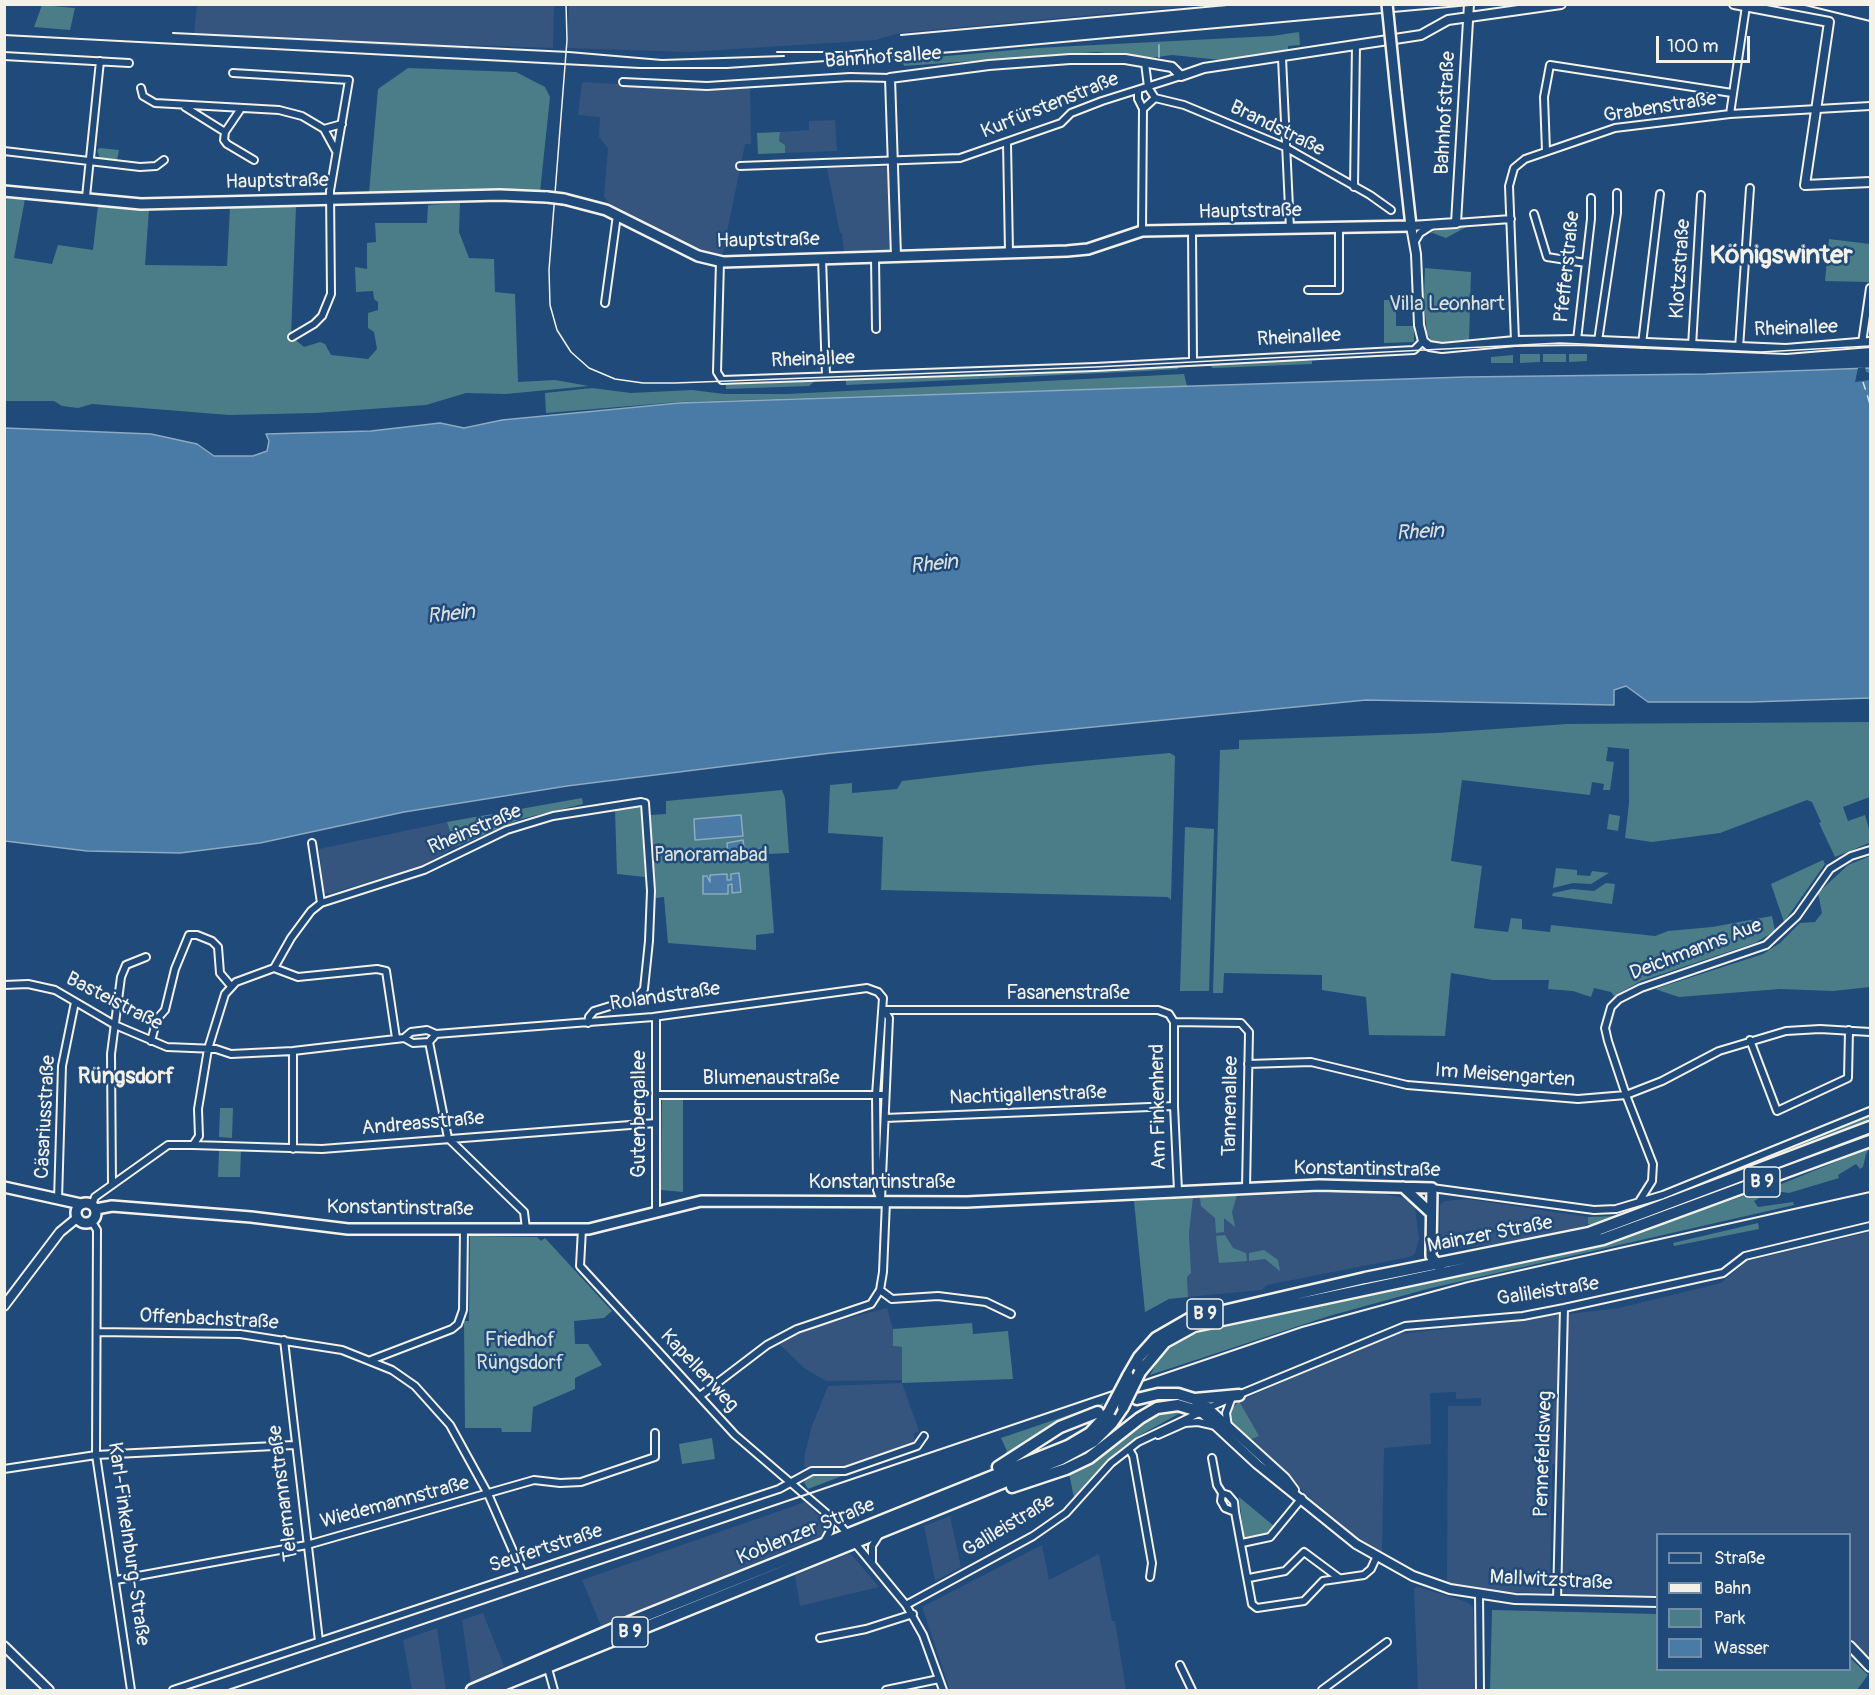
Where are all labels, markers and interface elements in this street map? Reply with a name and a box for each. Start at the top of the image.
scale bar [1659,24,1754,62]
text: 100 m [1667,35,1719,58]
street label: Bahnhofsallee [824,42,942,74]
street label: Bahnhofstraße [1431,51,1461,175]
street label: Kurfürstenstraße [978,67,1122,145]
street label: Grabenstraße [1602,87,1718,129]
street label: Brandstraße [1226,96,1328,162]
street label: Hauptstraße [225,169,329,195]
street label: Hauptstraße [1198,199,1302,225]
street label: Pfefferstraße [1550,210,1586,324]
street label: Klotzstraße [1666,218,1696,320]
street label: Hauptstraße [716,228,820,254]
district label: Königswinter [1710,240,1852,272]
park label: Villa Leonhart [1389,293,1505,317]
street label: Rheinallee [1754,316,1838,342]
street label: Rheinallee [1256,324,1342,352]
street label: Rheinallee [771,347,855,373]
water label: Rhein [1395,519,1445,547]
water label: Rhein [909,550,959,580]
water label: Rhein [426,600,476,630]
street label: Rheinstraße [425,800,525,860]
park label: Panoramabad [654,844,768,868]
street label: Deichmanns Aue [1627,914,1765,986]
street label: Basteistraße [62,967,166,1037]
street label: Rolandstraße [608,977,722,1017]
street label: Fasanenstraße [1006,982,1130,1006]
street label: Am Finkenherd [1146,1044,1172,1170]
street label: Gutenbergallee [628,1050,652,1178]
street label: Cäsariusstraße [31,1054,61,1180]
street label: Tannenallee [1218,1056,1244,1156]
street label: Im Meisengarten [1434,1059,1576,1093]
district label: Rüngsdorf [78,1064,174,1090]
street label: Blumenaustraße [702,1067,840,1091]
street label: Nachtigallenstraße [949,1081,1107,1111]
street label: Andreasstraße [361,1107,485,1141]
street label: Konstantinstraße [1293,1157,1441,1183]
road number: B 9 [1744,1167,1780,1197]
street label: Konstantinstraße [809,1171,955,1195]
street label: Konstantinstraße [326,1196,474,1222]
street label: Mainzer Straße [1425,1211,1555,1259]
street label: Galileistraße [1495,1272,1601,1312]
road number: B 9 [1187,1299,1223,1329]
street label: Offenbachstraße [139,1304,279,1336]
street label: Kapellenweg [655,1325,743,1417]
park label: Friedhof Rüngsdorf [476,1329,564,1376]
street label: Pennefeldsweg [1530,1390,1558,1518]
street label: Telemannstraße [264,1424,304,1562]
street label: Karl-Finkelnburg-Straße [102,1441,154,1647]
street label: Wiedemannstraße [318,1472,472,1534]
street label: Galileistraße [959,1489,1059,1563]
street label: Koblenzer Straße [733,1493,879,1571]
street label: Seufertstraße [486,1519,606,1579]
legend [1656,1533,1851,1671]
text: Straße [1714,1547,1765,1570]
street label: Mallwitzstraße [1489,1566,1613,1596]
text: Bahn [1714,1577,1751,1600]
text: Park [1714,1607,1746,1630]
road number: B 9 [612,1617,648,1647]
text: Wasser [1714,1637,1769,1660]

